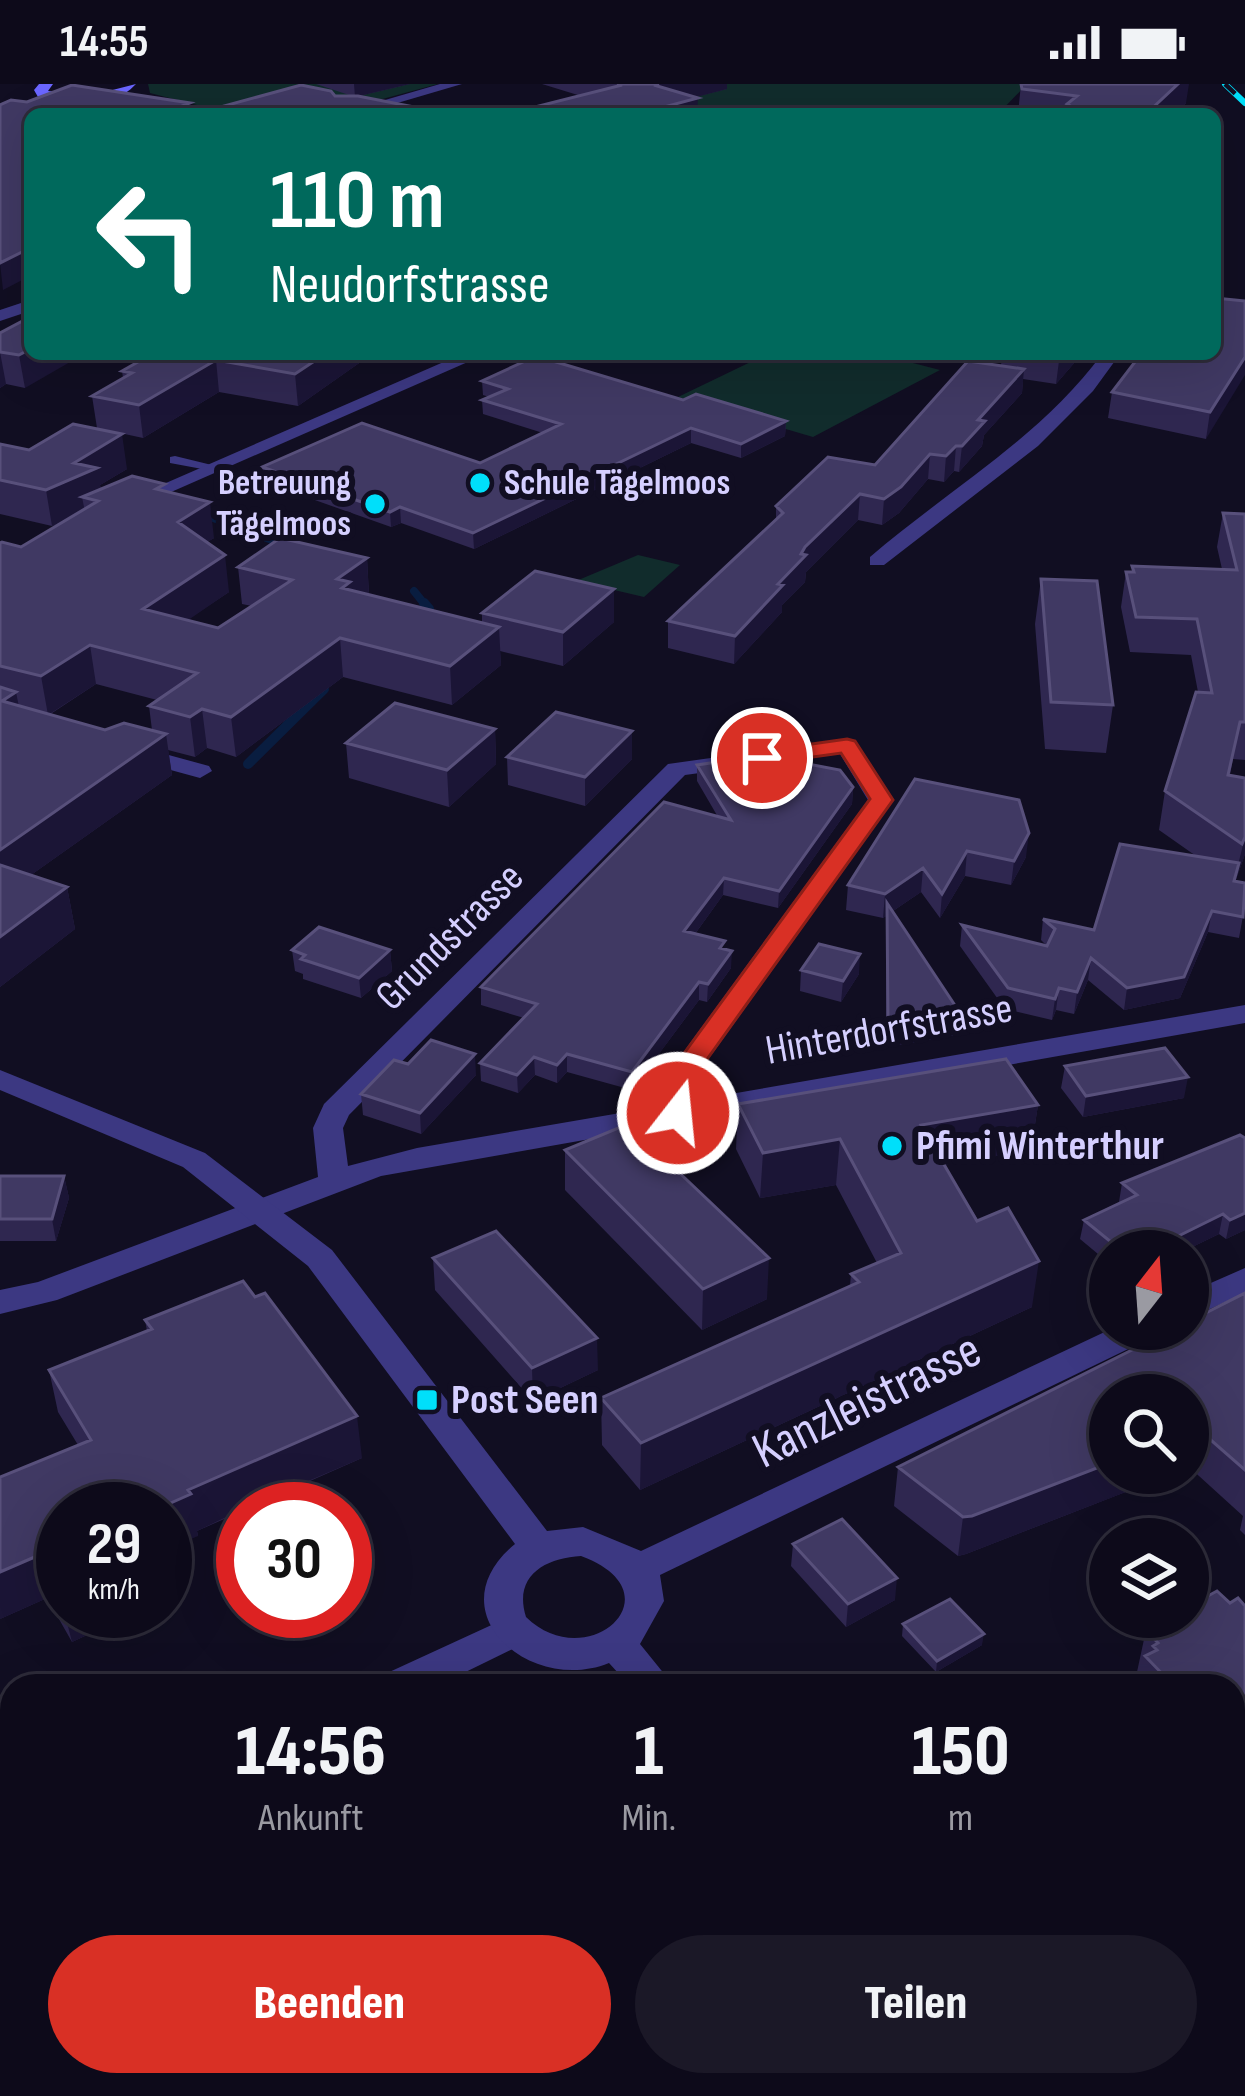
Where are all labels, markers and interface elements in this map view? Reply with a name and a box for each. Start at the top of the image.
text: 14:55 [60,15,148,70]
text: 110 m [270,151,445,252]
icon: left [72,156,228,312]
text: Neudorfstrasse [270,253,550,318]
place label: Betreuung Tägelmoos [216,462,351,546]
place label: Schule Tägelmoos [504,462,730,505]
marker: Schule Tägelmoos [467,470,493,496]
marker: Betreuung Tägelmoos [362,491,388,517]
pin [711,707,813,809]
icon: arrive [729,725,795,791]
street label: Grundstrasse [365,852,535,1022]
street label: Hinterdorfstrasse [762,983,1016,1077]
position arrow [615,1050,741,1176]
place label: Pfimi Winterthur [916,1121,1164,1172]
marker: Pfimi Winterthur [879,1133,905,1159]
north arrow [1089,1230,1209,1350]
map controls [1089,1230,1209,1638]
street label: Kanzleistrasse [743,1320,991,1482]
button: search [1089,1374,1209,1494]
place label: Post Seen [451,1375,598,1426]
marker: Post Seen [414,1387,440,1413]
speed limit sign: 30 [216,1482,372,1638]
text: 29 [87,1509,141,1581]
button: layers [1089,1518,1209,1638]
text: km/h [88,1572,140,1608]
text: 14:56 [236,1709,386,1796]
text: 1 [634,1709,664,1796]
text: 150 [912,1709,1009,1796]
text: Ankunft [258,1795,363,1842]
text: Min. [622,1795,676,1842]
text: m [948,1795,973,1842]
button: Beenden [48,1935,611,2073]
button: Teilen [635,1935,1197,2073]

